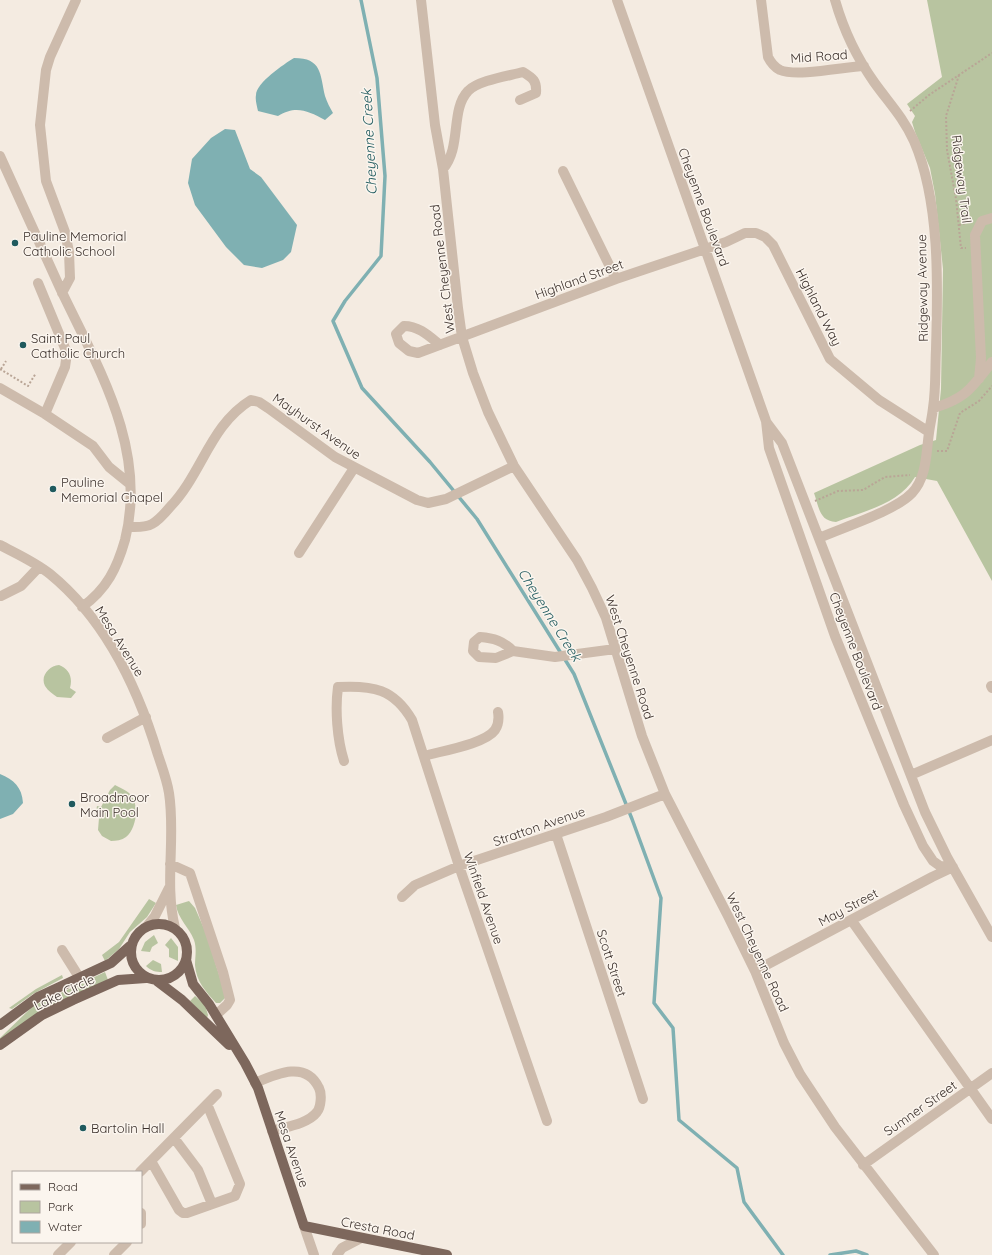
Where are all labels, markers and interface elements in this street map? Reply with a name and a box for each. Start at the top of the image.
street label: Mid Road [790,46,848,66]
water label: Cheyenne Creek [357,87,381,195]
street label: Ridgeway Trail [949,134,975,224]
street label: Cheyenne Boulevard [675,146,733,268]
street label: West Cheyenne Road [426,204,458,334]
place label: Pauline Memorial Catholic School [23,228,126,259]
street label: Ridgeway Avenue [913,234,931,342]
marker: Pauline Memorial Catholic School [10,238,20,248]
street label: Highland Street [533,256,625,302]
street label: Highland Way [793,265,845,349]
place label: Saint Paul Catholic Church [31,330,125,361]
marker: Saint Paul Catholic Church [18,340,28,350]
street label: Mayhurst Avenue [270,390,364,462]
place label: Pauline Memorial Chapel [61,474,163,505]
marker: Pauline Memorial Chapel [48,484,58,494]
water label: Cheyenne Creek [514,565,587,666]
street label: Cheyenne Boulevard [826,590,886,712]
street label: West Cheyenne Road [602,593,658,721]
street label: Mesa Avenue [92,603,148,679]
place label: Broadmoor Main Pool [80,789,149,820]
marker: Broadmoor Main Pool [67,799,77,809]
street label: Stratton Avenue [491,803,587,849]
street label: Winfield Avenue [461,850,507,946]
street label: May Street [816,885,880,929]
street label: West Cheyenne Road [723,890,793,1014]
street label: Scott Street [594,927,630,999]
street label: Lake Circle [31,970,97,1014]
street label: Sumner Street [880,1077,960,1139]
street label: Mesa Avenue [271,1108,313,1190]
place label: Bartolin Hall [91,1120,165,1136]
marker: Bartolin Hall [78,1123,88,1133]
legend [12,1171,142,1243]
text: Road [48,1179,78,1194]
text: Park [48,1199,73,1214]
street label: Cresta Road [340,1213,416,1243]
text: Water [48,1219,83,1234]

